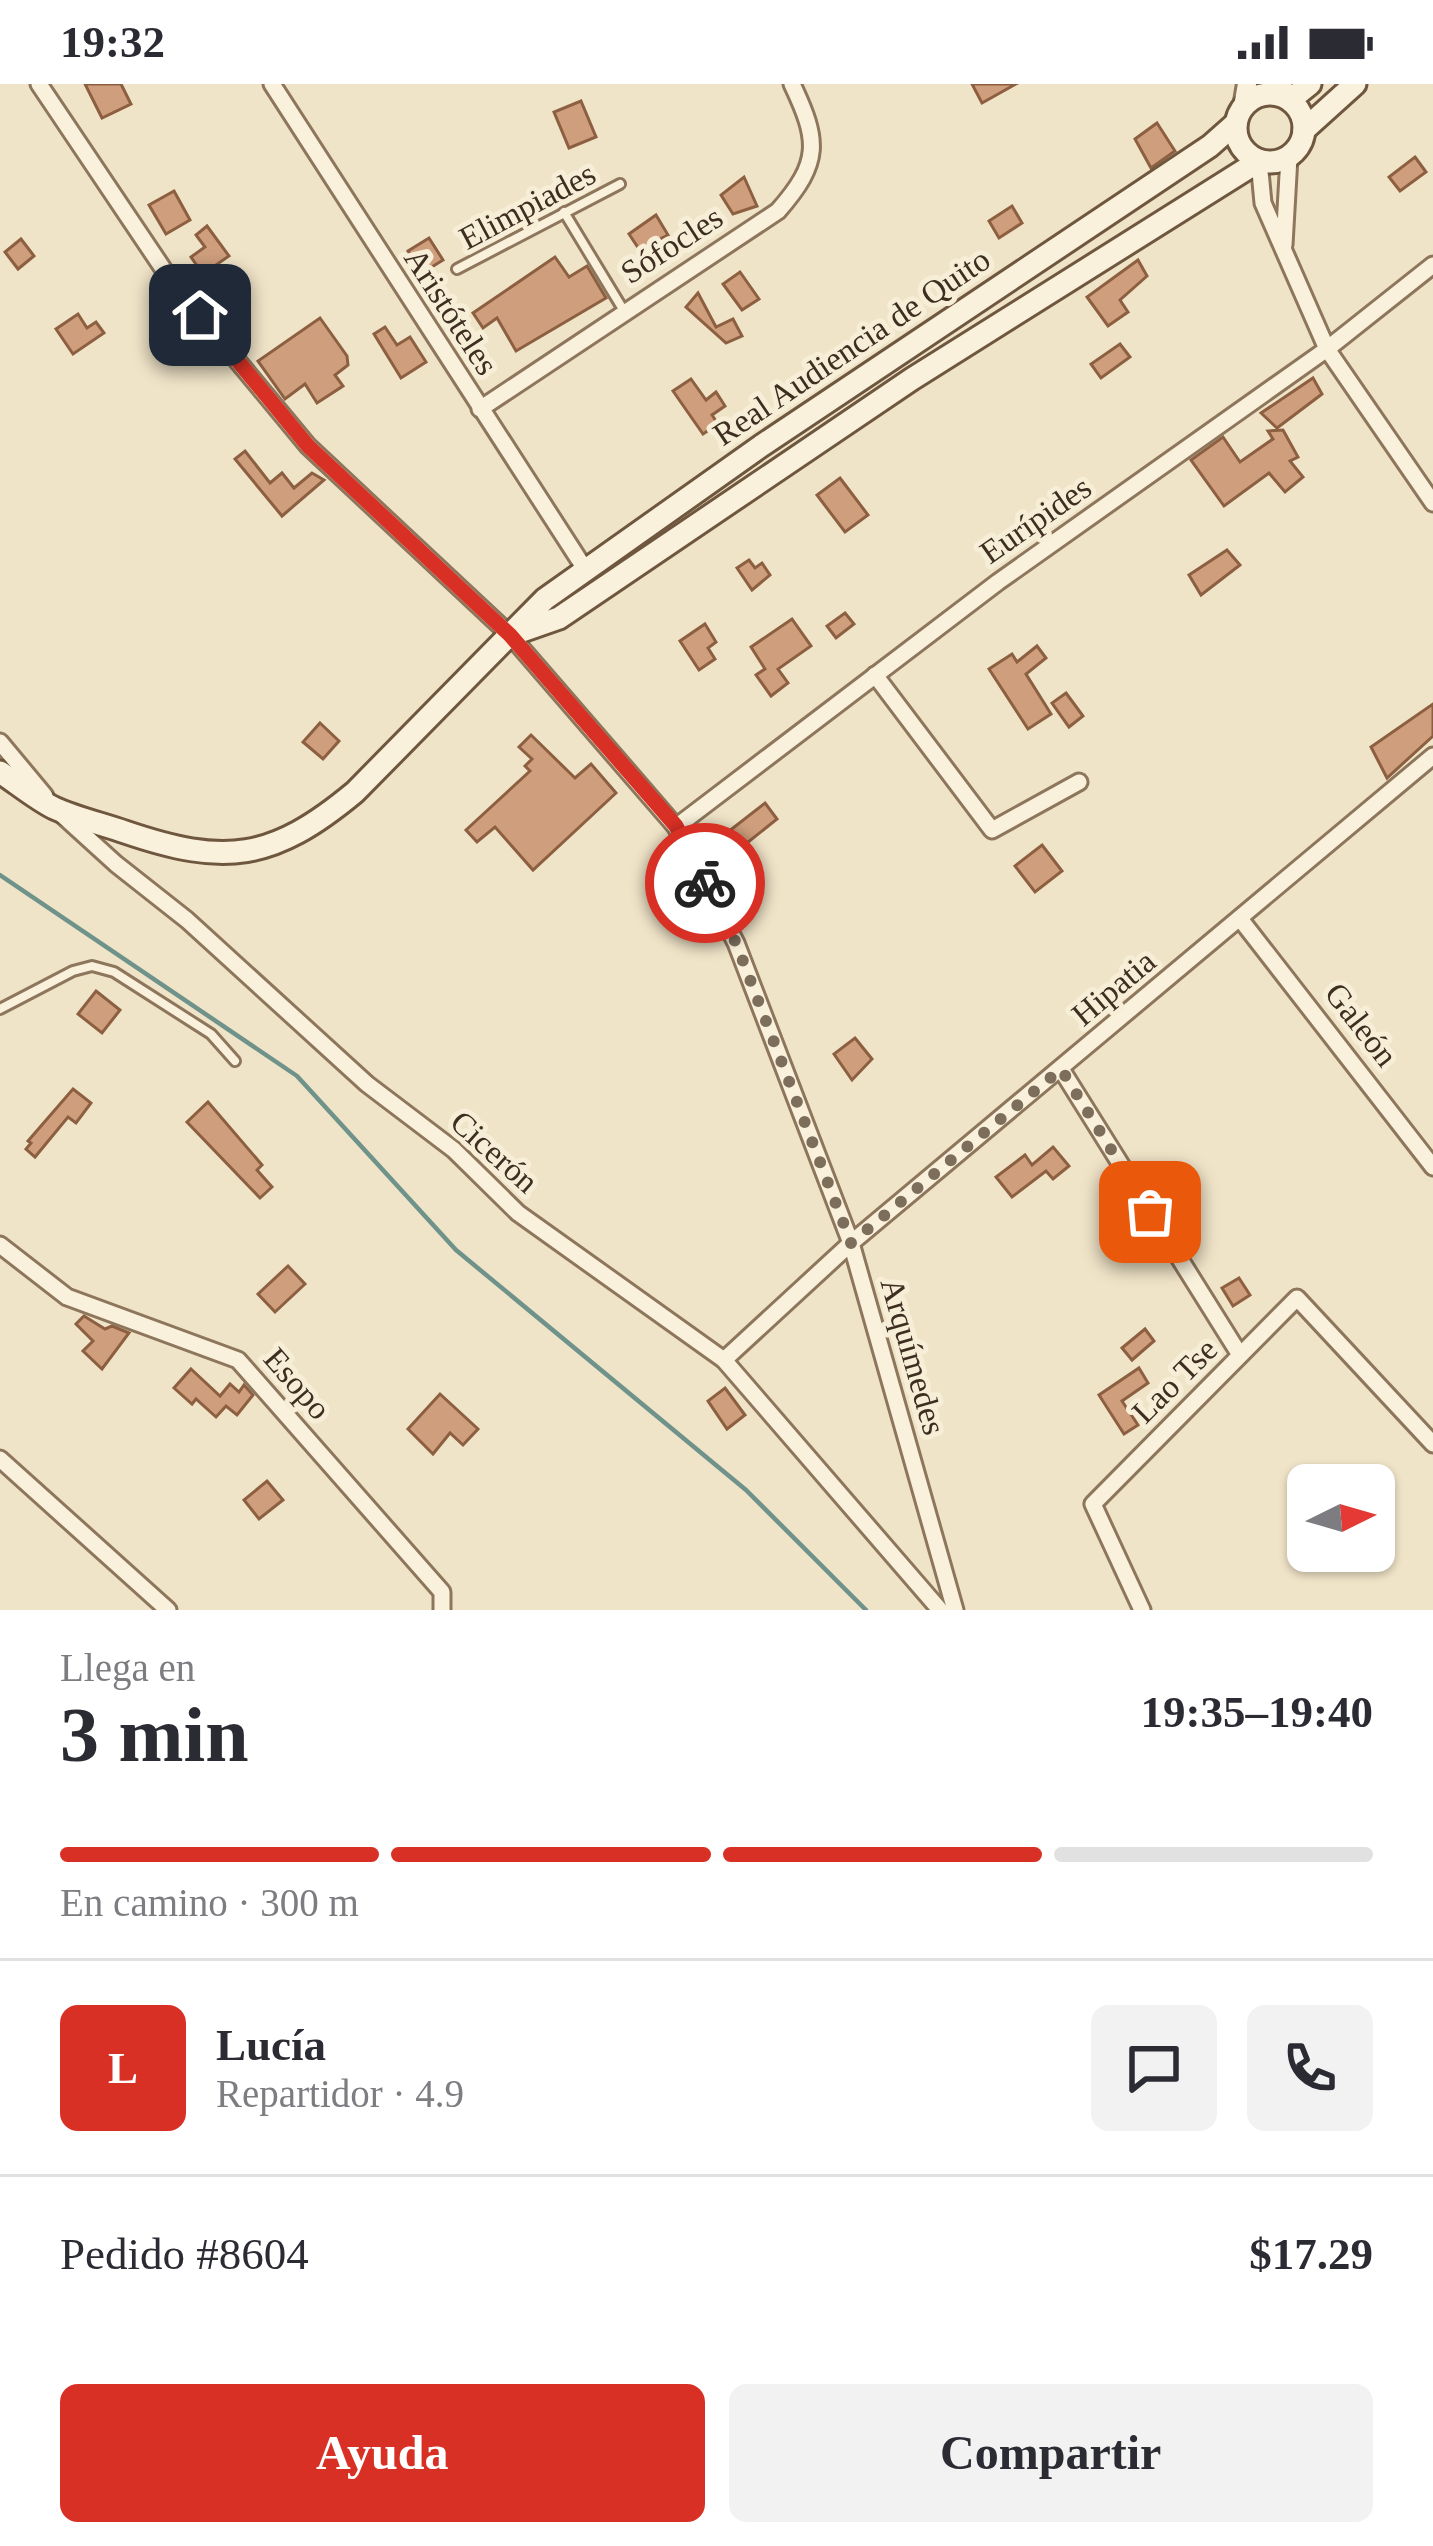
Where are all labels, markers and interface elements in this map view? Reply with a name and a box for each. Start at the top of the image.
text: 19:32 [60,17,165,67]
street label: Elimpiades [453,155,601,257]
street label: Sófocles [614,199,729,291]
street label: Real Audiencia de Quito [707,241,996,453]
street label: Aristóteles [397,242,505,381]
pin [149,264,251,366]
icon: home [167,282,233,348]
street label: Eurípides [973,469,1098,571]
courier [645,823,765,943]
icon: bike [672,850,738,916]
street label: Hipatia [1065,943,1163,1033]
street label: Galeón [1318,976,1405,1073]
street label: Cicerón [443,1103,545,1200]
pin [1099,1161,1201,1263]
icon: bag [1117,1179,1183,1245]
street label: Arquímedes [874,1274,953,1439]
street label: Lao Tse [1125,1331,1224,1430]
street label: Esopo [257,1341,338,1427]
north arrow [1287,1464,1395,1572]
map controls [1287,1464,1395,1572]
text: Llega en [60,1646,195,1689]
text: 19:35–19:40 [1141,1687,1373,1737]
text: 3 min [60,1691,249,1778]
text: En camino · 300 m [60,1881,359,1924]
button: chat [1091,2005,1217,2131]
button: phone [1247,2005,1373,2131]
text: Lucía [216,2020,326,2070]
text: L [108,2043,138,2093]
text: Repartidor · 4.9 [216,2072,464,2115]
text: Pedido #8604 [60,2229,309,2279]
text: $17.29 [1249,2229,1373,2279]
button: Ayuda [60,2384,705,2522]
button: Compartir [729,2384,1373,2522]

